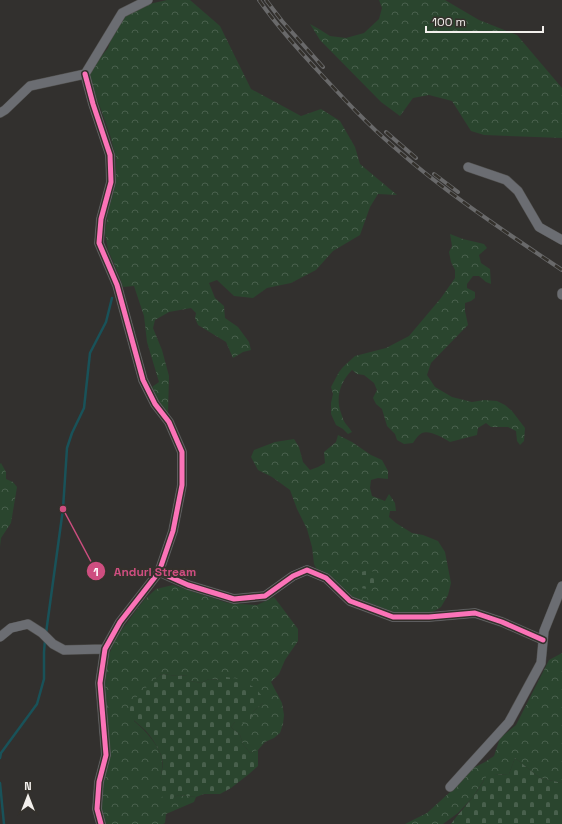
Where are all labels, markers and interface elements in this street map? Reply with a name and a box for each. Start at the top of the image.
scale bar [426,8,543,34]
text: 100 m [432,14,466,30]
callout: Anduri Stream [86,559,204,583]
text: 1 [93,564,99,580]
text: Anduri Stream [114,564,196,580]
north arrow [8,776,48,816]
text: N [24,779,32,793]

